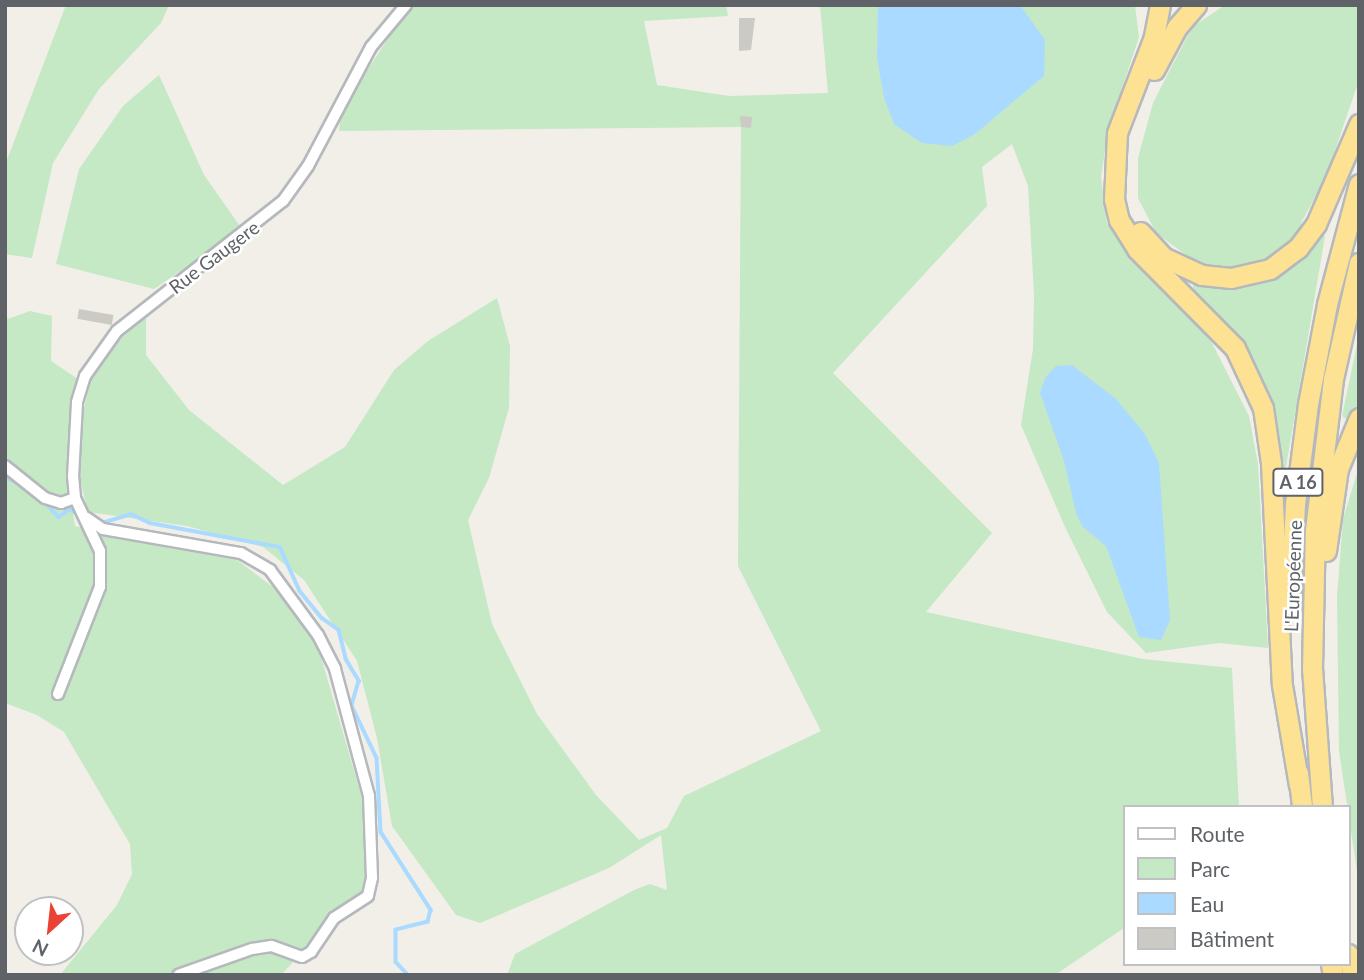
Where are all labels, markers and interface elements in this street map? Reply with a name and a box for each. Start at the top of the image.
street label: Rue Gaugere [164,216,264,298]
road number: A 16 [1272,468,1324,496]
street label: L'Européenne [1280,520,1306,632]
legend [1122,805,1350,966]
text: Route [1190,821,1245,846]
text: Parc [1190,856,1230,881]
text: Eau [1190,891,1224,916]
north arrow [14,896,84,966]
text: Bâtiment [1190,926,1274,951]
text: N [28,935,52,962]

